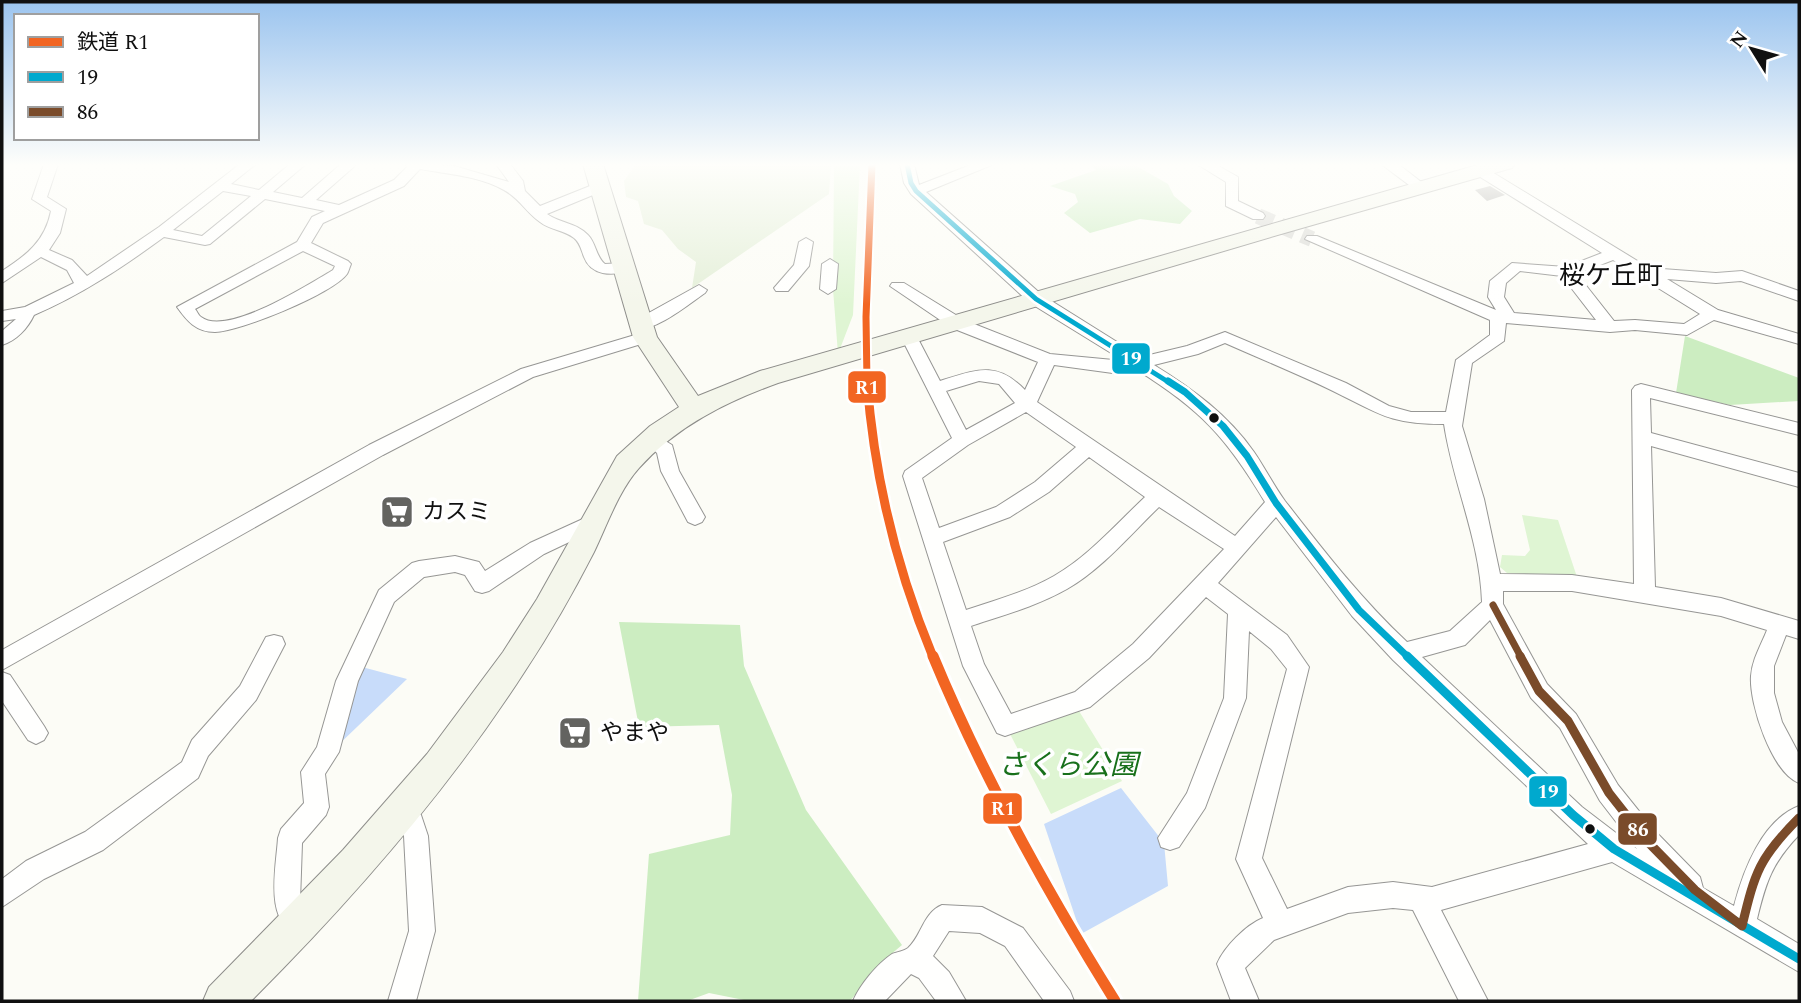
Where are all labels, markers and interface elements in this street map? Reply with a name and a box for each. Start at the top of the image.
legend [14,14,259,140]
north arrow [1717,14,1787,84]
text: N [1723,25,1756,55]
text: 鉄道 R1 [77,27,149,59]
text: 19 [77,62,98,94]
text: 86 [77,97,98,129]
district label: 桜ケ丘町 [1559,256,1663,296]
line badge: 19 [1111,342,1151,375]
text: 19 [1120,345,1142,374]
line badge: R1 [847,370,887,404]
text: R1 [855,374,879,403]
unlabelled marker [1207,411,1221,425]
supermarket icon: カスミ [378,493,416,531]
place label: カスミ [422,495,491,530]
supermarket icon: やまや [556,714,594,752]
place label: やまや [600,716,669,751]
park label: さくら公園 [998,744,1142,787]
line badge: 19 [1528,775,1568,808]
text: 19 [1537,778,1559,807]
line badge: R1 [982,792,1023,825]
text: R1 [991,795,1015,824]
line badge: 86 [1617,812,1658,846]
text: 86 [1627,816,1649,845]
unlabelled marker [1583,822,1597,836]

